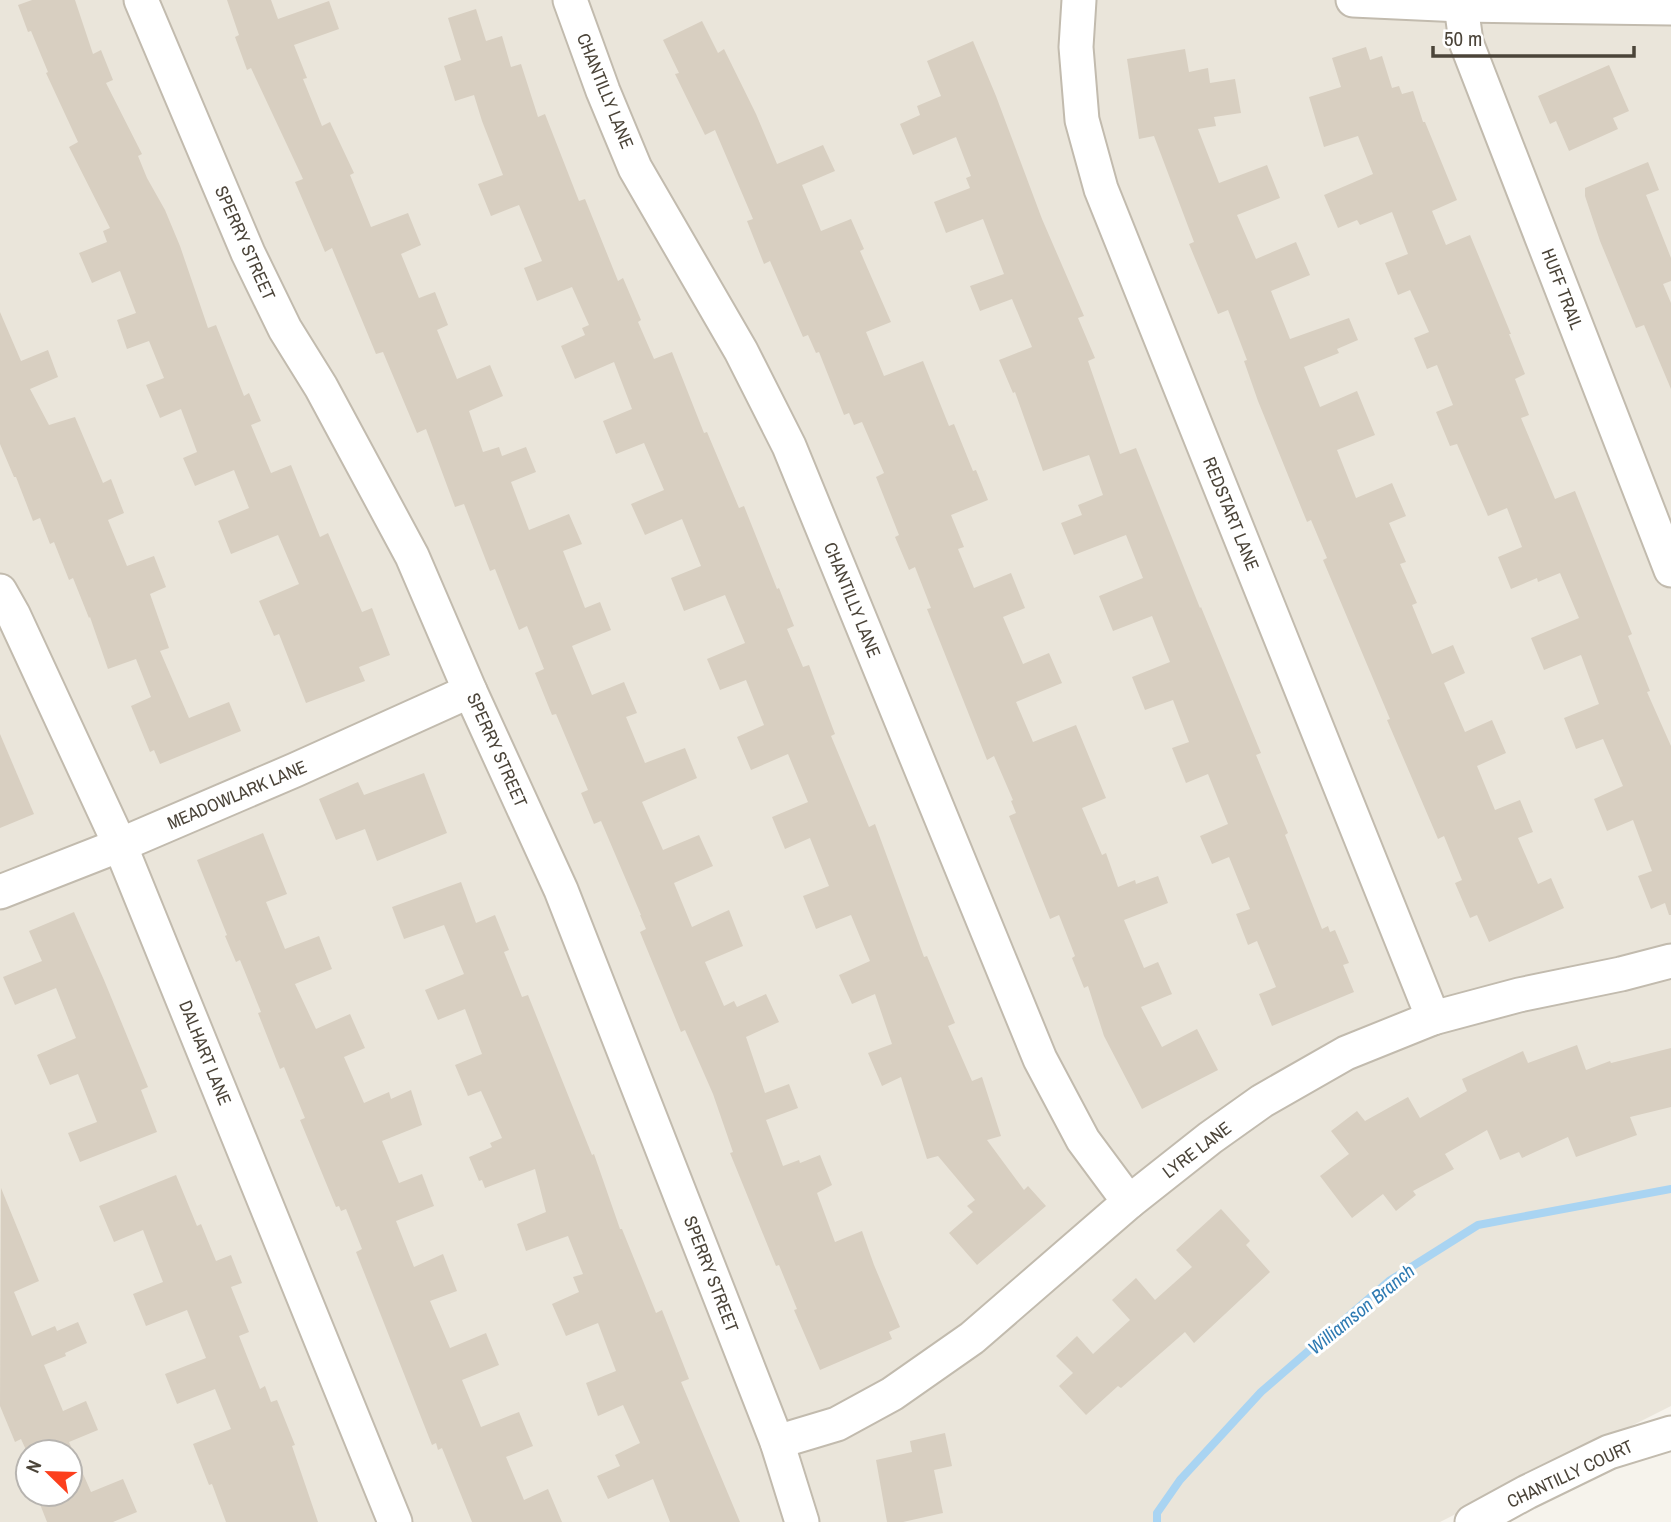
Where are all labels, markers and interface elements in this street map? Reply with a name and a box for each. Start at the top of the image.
scale bar [1433,14,1634,58]
text: 50 m [1444,24,1482,53]
street label: CHANTILLY LANE [571,29,640,152]
street label: SPERRY STREET [209,182,282,304]
street label: HUFF TRAIL [1536,245,1589,333]
street label: REDSTART LANE [1197,453,1266,574]
street label: CHANTILLY LANE [818,538,887,661]
street label: SPERRY STREET [461,689,534,811]
street label: MEADOWLARK LANE [163,754,310,835]
street label: DALHART LANE [173,997,238,1109]
street label: LYRE LANE [1157,1116,1236,1184]
street label: SPERRY STREET [678,1212,745,1335]
water label: Williamson Branch [1302,1258,1420,1360]
street label: CHANTILLY COURT [1503,1433,1637,1514]
north arrow [14,1438,84,1508]
text: N [19,1456,48,1477]

